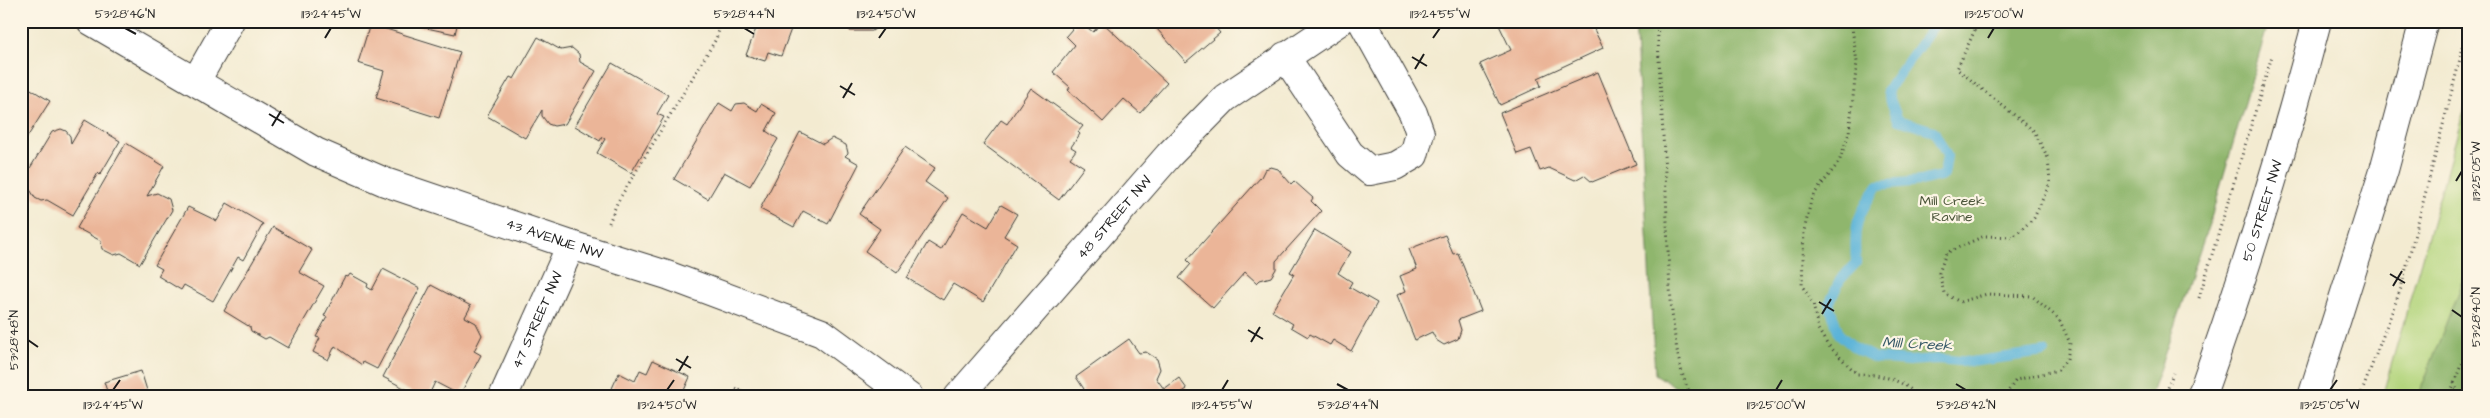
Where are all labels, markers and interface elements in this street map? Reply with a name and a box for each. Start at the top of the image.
text: 53°28'46"N [95,6,155,23]
text: 113°24'45"W [301,6,362,23]
text: 53°28'44"N [714,6,775,23]
text: 113°24'50"W [857,6,916,23]
text: 113°24'55"W [1410,6,1471,23]
text: 113°25'00"W [1965,6,2024,23]
text: 113°25'05"W [2468,141,2485,201]
street label: 50 STREET NW [2238,158,2288,264]
street label: 48 STREET NW [1072,172,1156,264]
park label: Mill Creek Ravine [1919,191,1985,227]
street label: 43 AVENUE NW [503,214,605,264]
street label: 47 STREET NW [507,269,568,372]
text: 53°28'40"N [2468,287,2485,347]
text: 53°28'48"N [6,309,23,370]
water label: Mill Creek [1882,332,1953,356]
text: 113°24'45"W [83,397,144,414]
text: 113°24'50"W [638,397,697,414]
text: 113°24'55"W [1192,397,1253,414]
text: 53°28'44"N [1318,397,1379,414]
text: 113°25'00"W [1747,397,1806,414]
text: 53°28'42"N [1936,397,1996,414]
text: 113°25'05"W [2300,397,2360,414]

